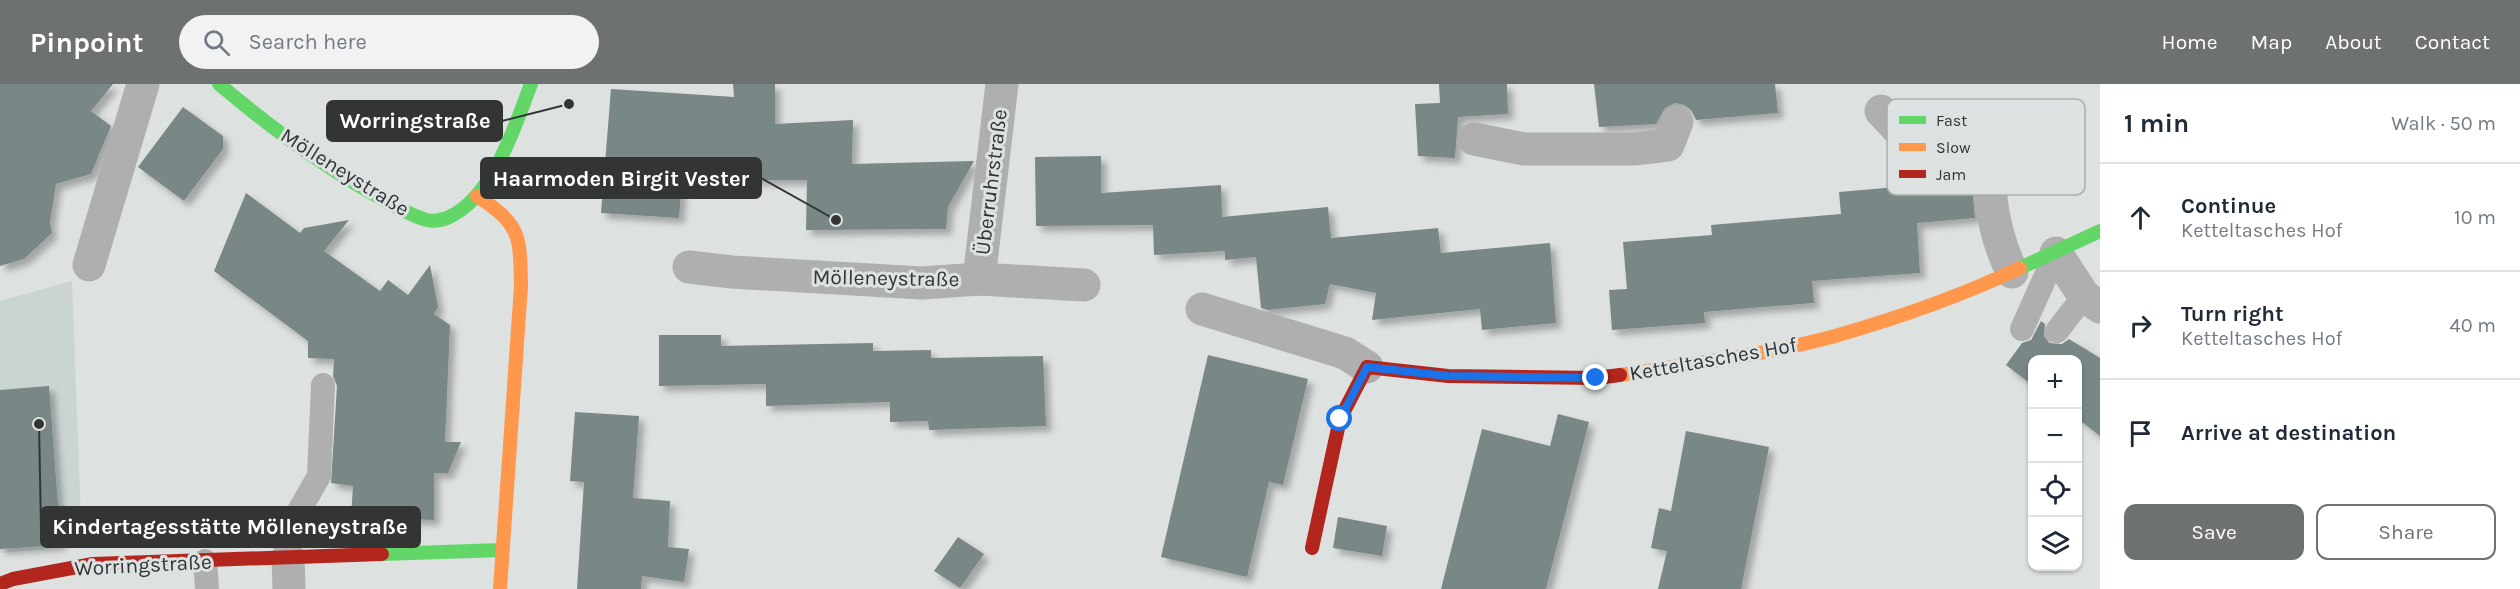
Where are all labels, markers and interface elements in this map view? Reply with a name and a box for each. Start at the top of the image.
search box [179,15,599,69]
text: Pinpoint [30,26,143,59]
icon: search [200,26,233,59]
text: Search here [248,29,367,55]
text: Home [2162,30,2218,54]
text: Map [2251,30,2292,54]
text: About [2325,30,2382,54]
text: Contact [2415,30,2490,54]
legend [1887,99,2085,195]
callout: Worringstraße [327,101,502,141]
text: Worringstraße [339,108,491,134]
street label: Überruhrstraße [970,108,1012,256]
text: 1 min [2124,108,2189,139]
text: Fast [1936,111,1967,130]
text: Walk · 50 m [2391,112,2496,135]
street label: Mölleneystraße [276,123,414,221]
text: Slow [1936,138,1971,157]
callout: Haarmoden Birgit Vester [481,158,761,198]
text: Jam [1936,165,1966,184]
text: Haarmoden Birgit Vester [493,166,750,192]
text: Continue [2181,193,2276,219]
icon: ahead [2124,201,2157,234]
text: 10 m [2454,206,2496,229]
text: Ketteltasches Hof [2181,219,2342,242]
street label: Mölleneystraße [812,265,960,291]
text: Turn right [2181,301,2284,327]
icon: right [2124,309,2157,342]
text: 40 m [2450,314,2496,337]
text: Ketteltasches Hof [2181,327,2342,350]
street label: Ketteltasches Hof [1627,332,1799,386]
map controls [2028,355,2082,571]
button: + [2028,355,2082,409]
route end [1582,364,1608,390]
route start [1326,405,1352,431]
button: − [2028,409,2082,463]
icon: arrive [2124,417,2157,450]
text: Arrive at destination [2181,420,2396,446]
button: locate [2028,463,2082,517]
button: Save [2124,504,2304,560]
button: Share [2316,504,2496,560]
callout: Kindertagesstätte Mölleneystraße [41,507,420,547]
text: Kindertagesstätte Mölleneystraße [52,514,408,540]
button: layers [2028,517,2082,571]
street label: Worringstraße [74,549,212,581]

